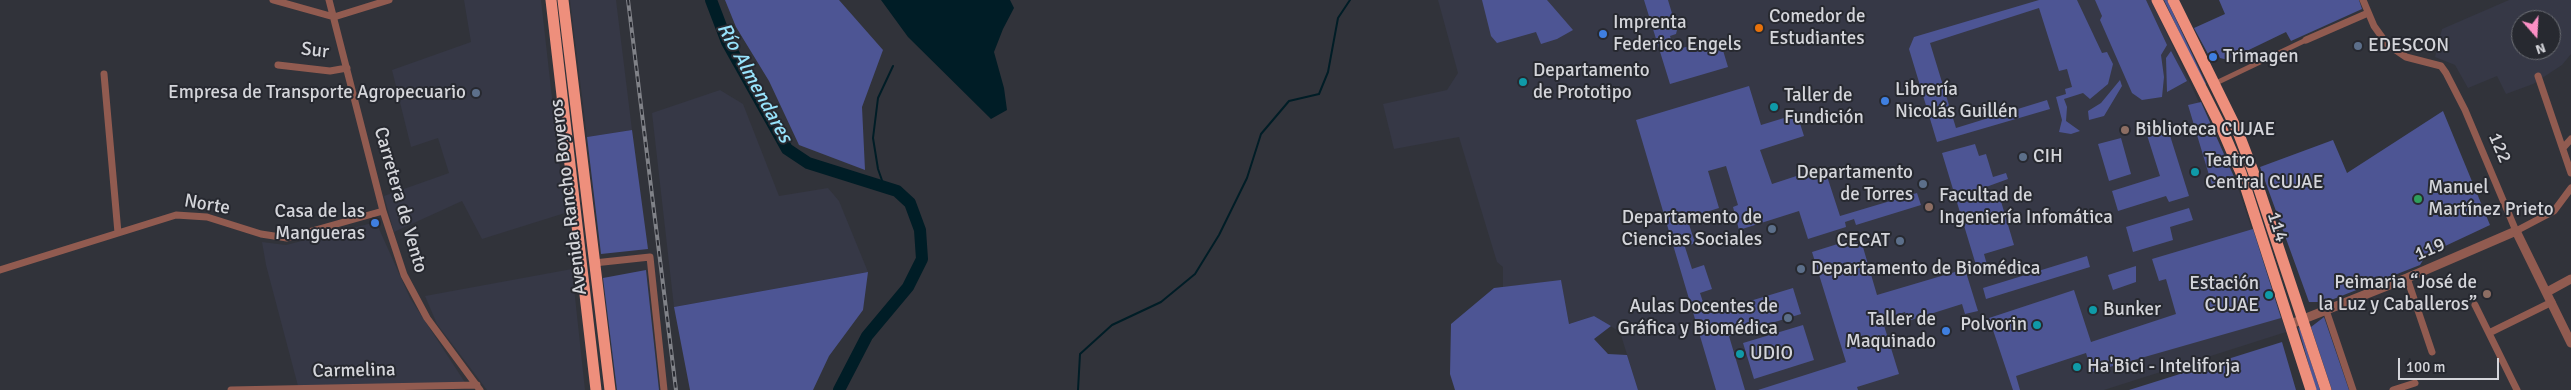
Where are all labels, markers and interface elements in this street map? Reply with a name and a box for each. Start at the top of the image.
place label: Comedor de Estudiantes [1769,6,1866,50]
north arrow [2511,10,2561,60]
place label: Imprenta Federico Engels [1613,12,1741,56]
water label: Río Almendares [711,19,797,147]
marker: Comedor de Estudiantes [1753,22,1765,34]
marker: Imprenta Federico Engels [1597,28,1609,40]
place label: EDESCON [2368,35,2449,57]
street label: Sur [300,38,330,64]
text: N [2533,39,2548,58]
marker: EDESCON [2352,40,2364,52]
place label: Trimagen [2223,46,2299,68]
marker: Trimagen [2207,51,2219,63]
place label: Departamento de Prototipo [1533,60,1650,104]
marker: Departamento de Prototipo [1517,76,1529,88]
place label: Librería Nicolás Guillén [1895,79,2018,123]
place label: Empresa de Transporte Agropecuario [168,82,466,104]
place label: Taller de Fundición [1784,85,1864,129]
marker: Empresa de Transporte Agropecuario [470,87,482,99]
marker: Librería Nicolás Guillén [1879,95,1891,107]
street label: Avenida Rancho Boyeros [546,98,592,296]
marker: Taller de Fundición [1768,101,1780,113]
place label: Biblioteca CUJAE [2135,119,2275,141]
street label: Carretera de Vento [368,124,432,276]
marker: Biblioteca CUJAE [2119,124,2131,136]
street label: 122 [2482,129,2516,167]
place label: CIH [2033,146,2063,168]
place label: Teatro Central CUJAE [2205,150,2323,194]
marker: CIH [2017,151,2029,163]
place label: Departamento de Torres [1796,162,1913,206]
marker: Teatro Central CUJAE [2189,166,2201,178]
place label: Manuel Martínez Prieto [2428,177,2554,221]
marker: Departamento de Torres [1917,178,1929,190]
place label: Facultad de Ingeniería Infomática [1939,185,2113,229]
street label: Norte [182,190,232,220]
marker: Manuel Martínez Prieto [2412,193,2424,205]
place label: Casa de las Mangueras [275,201,365,245]
marker: Facultad de Ingeniería Infomática [1923,201,1935,213]
place label: Departamento de Ciencias Sociales [1622,207,1762,251]
street label: 114 [2261,209,2293,245]
marker: Casa de las Mangueras [369,217,381,229]
marker: Departamento de Ciencias Sociales [1766,223,1778,235]
place label: CECAT [1837,230,1890,252]
street label: 119 [2411,233,2449,267]
marker: CECAT [1894,235,1906,247]
place label: Departamento de Biomédica [1811,258,2040,280]
marker: Departamento de Biomédica [1795,263,1807,275]
place label: Peimaria “José de la Luz y Caballeros” [2318,272,2477,316]
place label: Estación CUJAE [2189,273,2259,317]
marker: Peimaria “José de la Luz y Caballeros” [2481,288,2493,300]
marker: Estación CUJAE [2263,289,2275,301]
place label: Aulas Docentes de Gráfica y Biomédica [1618,296,1778,340]
place label: Bunker [2103,299,2161,321]
marker: Bunker [2087,304,2099,316]
place label: Taller de Maquinado [1846,309,1936,353]
marker: Aulas Docentes de Gráfica y Biomédica [1782,312,1794,324]
place label: Polvorin [1960,314,2027,336]
marker: Polvorin [2031,319,2043,331]
marker: Taller de Maquinado [1940,325,1952,337]
place label: UDIO [1750,343,1793,365]
marker: UDIO [1734,348,1746,360]
scale bar [2401,348,2502,380]
place label: Ha'Bici - Inteliforja [2087,356,2240,378]
text: 100 m [2406,358,2446,376]
street label: Carmelina [312,359,396,383]
marker: Ha'Bici - Inteliforja [2071,361,2083,373]

